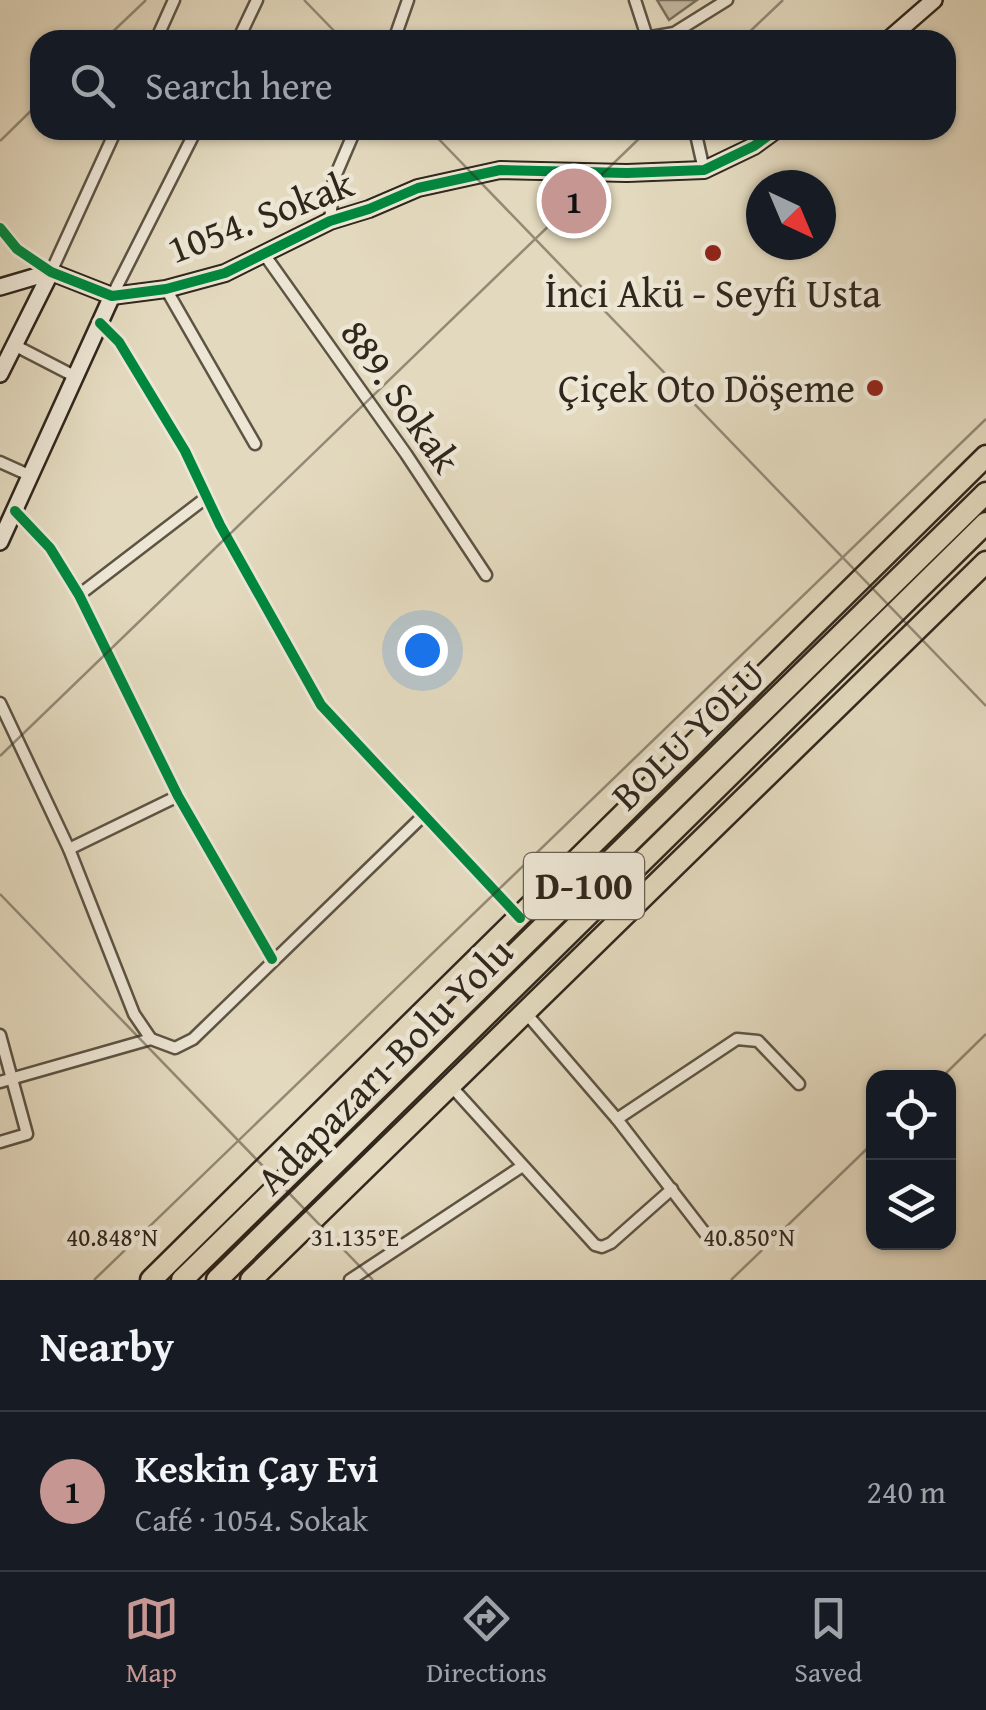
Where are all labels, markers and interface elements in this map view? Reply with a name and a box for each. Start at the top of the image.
search box [30,30,956,140]
text: Search here [145,57,333,113]
icon: search [65,58,120,113]
street label: 1054. Sokak [158,153,362,278]
pin: 1 [542,164,606,238]
north arrow [746,170,836,260]
marker: İnci Akü - Seyfi Usta [702,242,724,264]
place label: İnci Akü - Seyfi Usta [545,263,881,322]
street label: 889. Sokak [327,307,476,485]
place label: Çiçek Oto Döşeme [558,358,855,417]
marker: Çiçek Oto Döşeme [864,377,886,399]
your location [397,625,448,676]
street label: BOLU YOLU [597,646,778,823]
road number: D-100 [524,853,644,919]
street label: Adapazarı-Bolu Yolu [242,923,526,1208]
map controls [866,1070,956,1250]
button: locate [866,1070,956,1160]
button: layers [866,1160,956,1250]
text: 40.848°N [66,1219,158,1255]
text: 31.135°E [311,1219,399,1255]
text: 40.850°N [703,1219,795,1255]
text: Nearby [40,1315,174,1376]
text: Keskin Çay Evi [135,1440,379,1496]
text: 1 [64,1468,81,1515]
text: 240 m [867,1468,946,1515]
text: Café · 1054. Sokak [135,1496,368,1543]
tab: Map [124,1591,179,1692]
tab: Directions [426,1591,547,1692]
tab: Saved [794,1591,862,1692]

